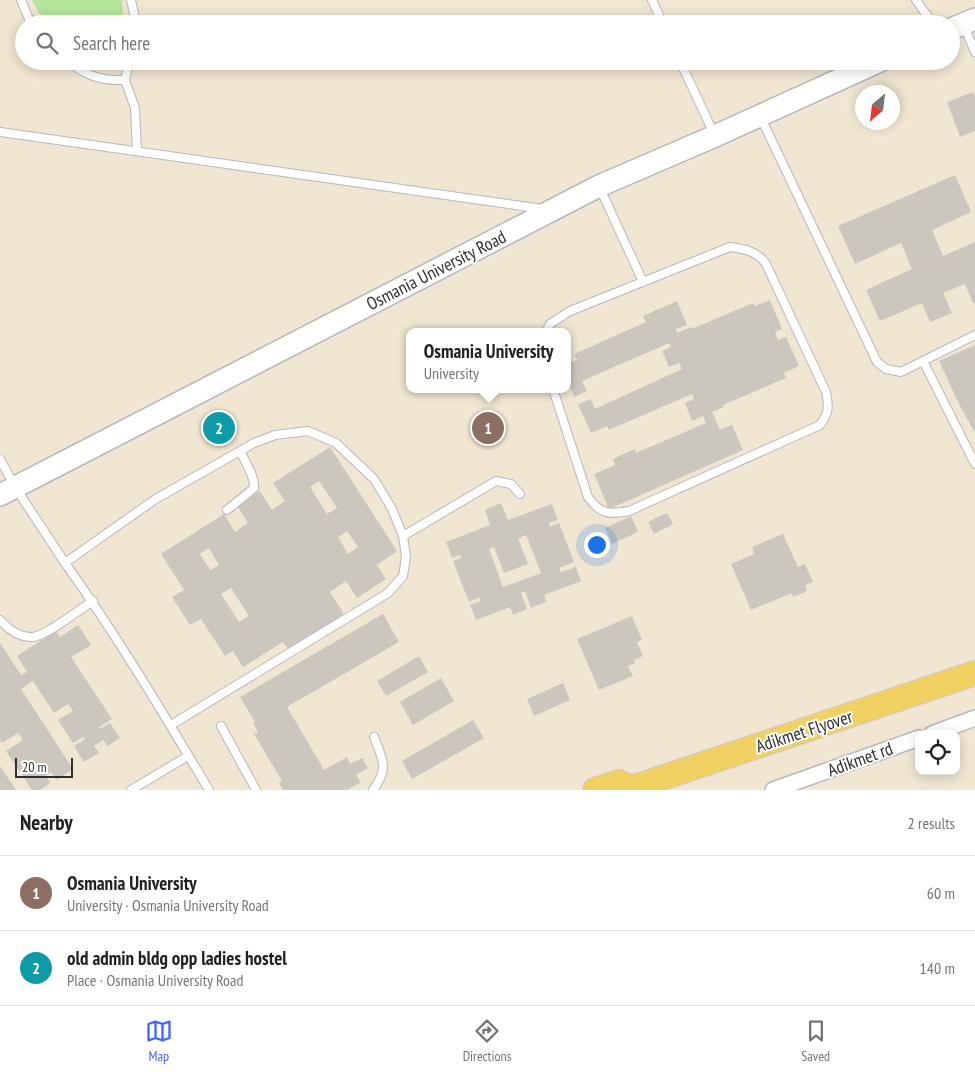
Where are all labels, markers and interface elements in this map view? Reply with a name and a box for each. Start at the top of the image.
search box [15,15,960,70]
icon: search [33,29,61,57]
text: Search here [73,31,150,55]
north arrow [855,85,900,130]
street label: Osmania University Road [362,225,510,315]
popup [406,328,571,393]
text: Osmania University [424,339,553,363]
text: University [424,363,479,383]
pin: 2 [203,409,235,447]
pin: 1 [472,409,504,447]
your location [584,532,610,558]
street label: Adikmet Flyover [753,705,855,757]
map controls [915,730,960,775]
button: locate [915,730,960,775]
street label: Adikmet rd [824,737,896,781]
scale bar [15,755,72,778]
text: 20 m [22,758,47,776]
text: Nearby [20,809,73,836]
text: 2 results [908,813,955,833]
text: Osmania University [67,871,197,895]
text: 1 [32,883,40,903]
text: 60 m [927,883,955,903]
text: University · Osmania University Road [67,895,269,915]
text: old admin bldg opp ladies hostel [67,946,287,970]
text: 2 [32,958,40,978]
text: 140 m [920,958,955,978]
text: Place · Osmania University Road [67,970,243,990]
tab: Map [145,1017,173,1065]
tab: Directions [463,1017,511,1065]
tab: Saved [801,1017,830,1065]

